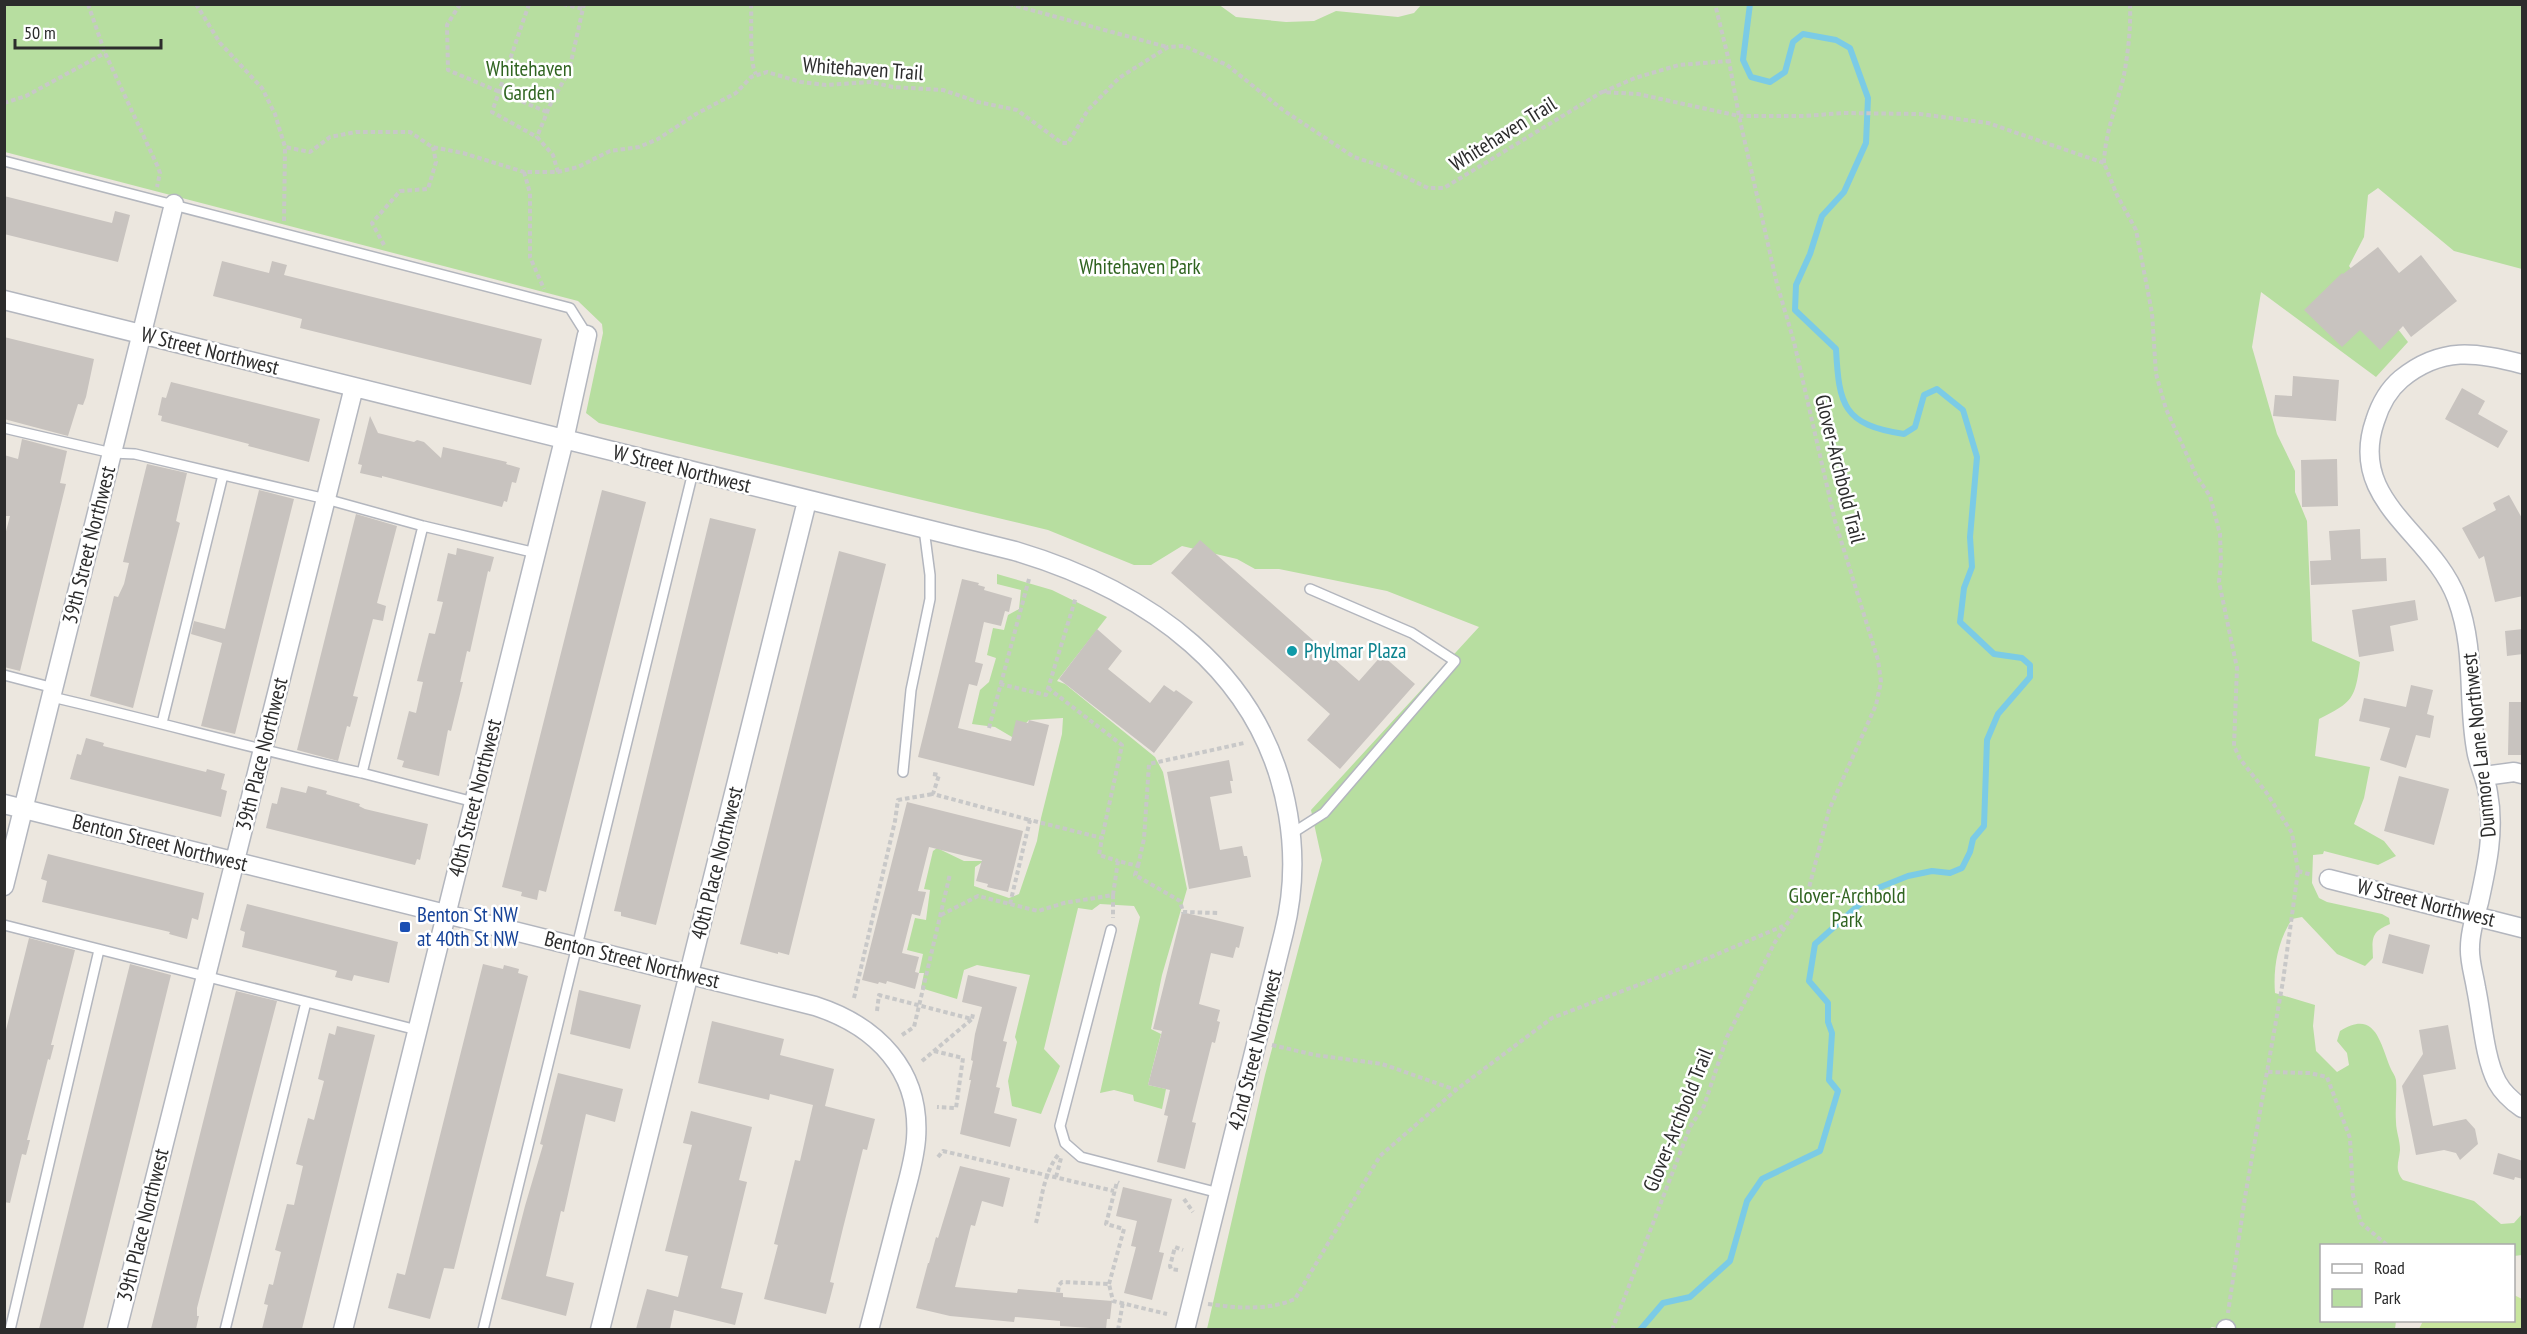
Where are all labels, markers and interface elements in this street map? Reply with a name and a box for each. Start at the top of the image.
scale bar [15,12,160,50]
text: 50 m [24,21,56,44]
street label: Whitehaven Trail [802,51,924,86]
park label: Whitehaven Garden [486,55,572,106]
street label: Whitehaven Trail [1444,90,1561,177]
park label: Whitehaven Park [1079,253,1201,280]
street label: W Street Northwest [138,320,282,381]
street label: Glover-Archbold Trail [1809,392,1872,546]
street label: W Street Northwest [610,438,754,499]
street label: 39th Street Northwest [56,463,121,627]
place label: Phylmar Plaza [1304,637,1407,664]
marker: Phylmar Plaza [1285,644,1299,658]
street label: Dunmore Lane Northwest [2455,651,2502,839]
street label: 39th Place Northwest [229,674,294,833]
street label: 40th Street Northwest [442,716,507,880]
street label: 40th Place Northwest [684,783,749,942]
street label: Benton Street Northwest [70,808,251,877]
street label: W Street Northwest [2354,872,2498,933]
park label: Glover-Archbold Park [1788,882,1906,933]
place label: Benton St NW at 40th St NW [417,901,519,952]
marker: Benton St NW at 40th St NW [398,920,412,934]
street label: Benton Street Northwest [542,925,723,994]
street label: 42nd Street Northwest [1221,966,1288,1133]
street label: Glover-Archbold Trail [1636,1044,1719,1195]
street label: 39th Place Northwest [110,1145,175,1304]
legend [2320,1244,2515,1322]
text: Road [2374,1256,2405,1279]
text: Park [2374,1286,2401,1309]

